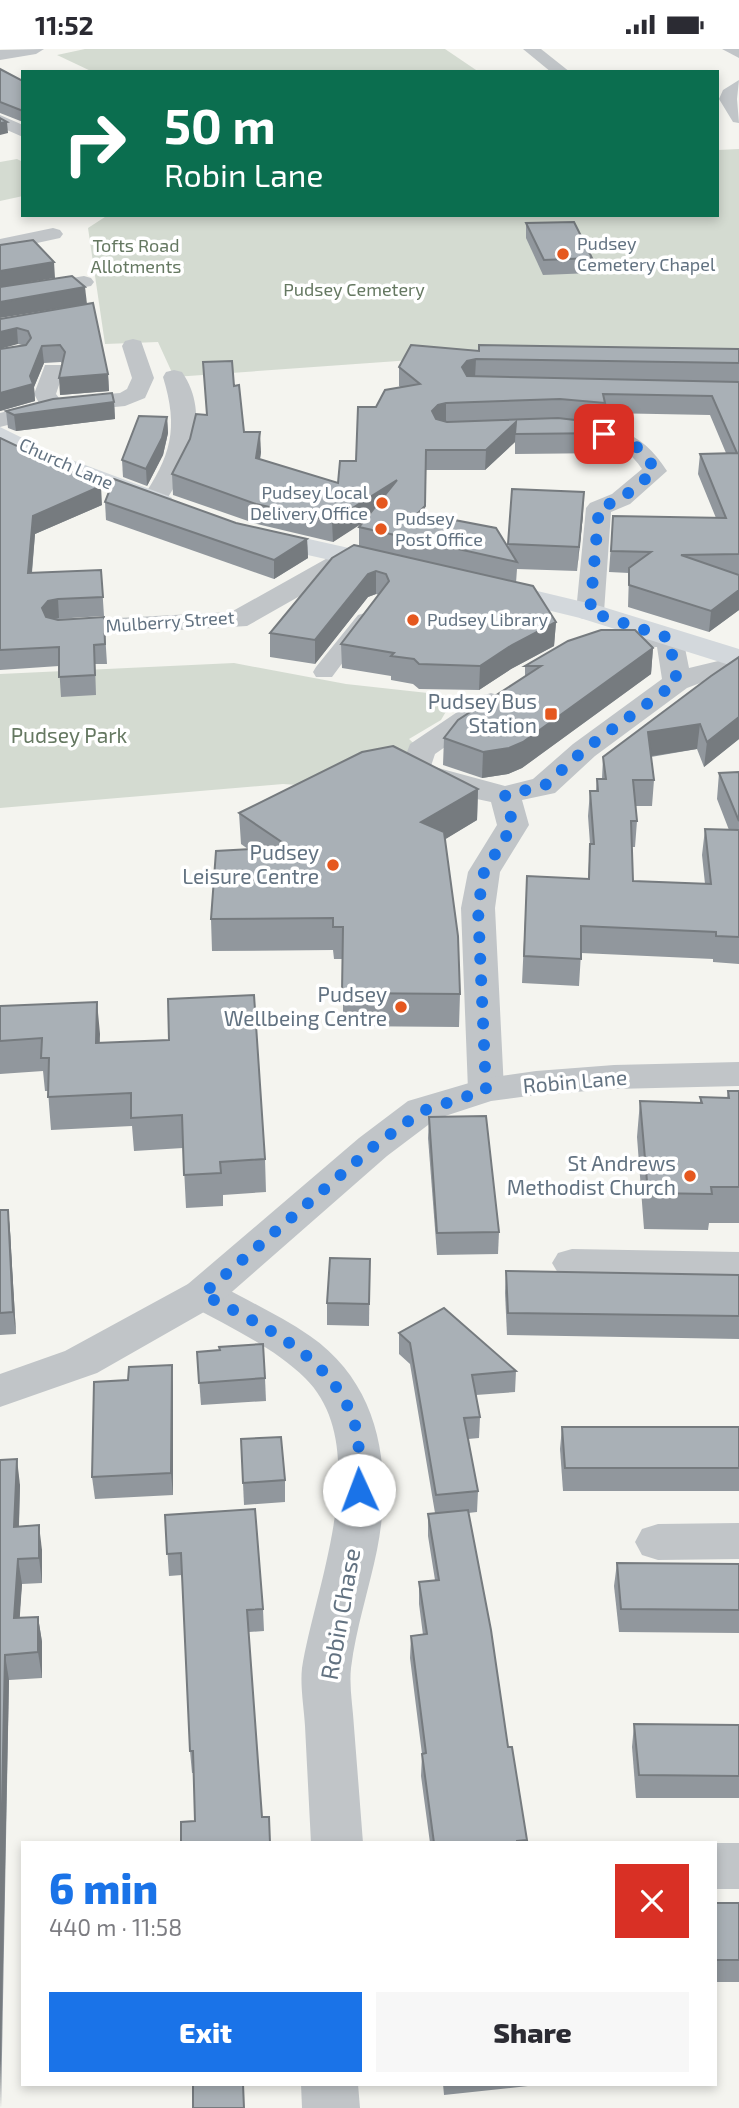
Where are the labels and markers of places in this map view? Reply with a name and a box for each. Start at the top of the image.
place label: Pudsey Cemetery Chapel [577,232,716,275]
marker: Pudsey Cemetery Chapel [555,246,571,262]
pin [574,404,634,464]
place label: Pudsey Local Delivery Office [250,481,369,524]
marker: Pudsey Local Delivery Office [374,495,390,511]
place label: Pudsey Post Office [395,507,483,550]
marker: Pudsey Post Office [373,521,389,537]
place label: Pudsey Library [427,608,548,630]
marker: Pudsey Library [405,612,421,628]
place label: Pudsey Bus Station [428,688,537,737]
marker: Pudsey Bus Station [543,706,559,722]
place label: Pudsey Leisure Centre [182,839,319,888]
marker: Pudsey Leisure Centre [325,857,341,873]
place label: Pudsey Wellbeing Centre [224,981,387,1030]
marker: Pudsey Wellbeing Centre [393,999,409,1015]
place label: St Andrews Methodist Church [507,1150,676,1199]
marker: St Andrews Methodist Church [682,1168,698,1184]

